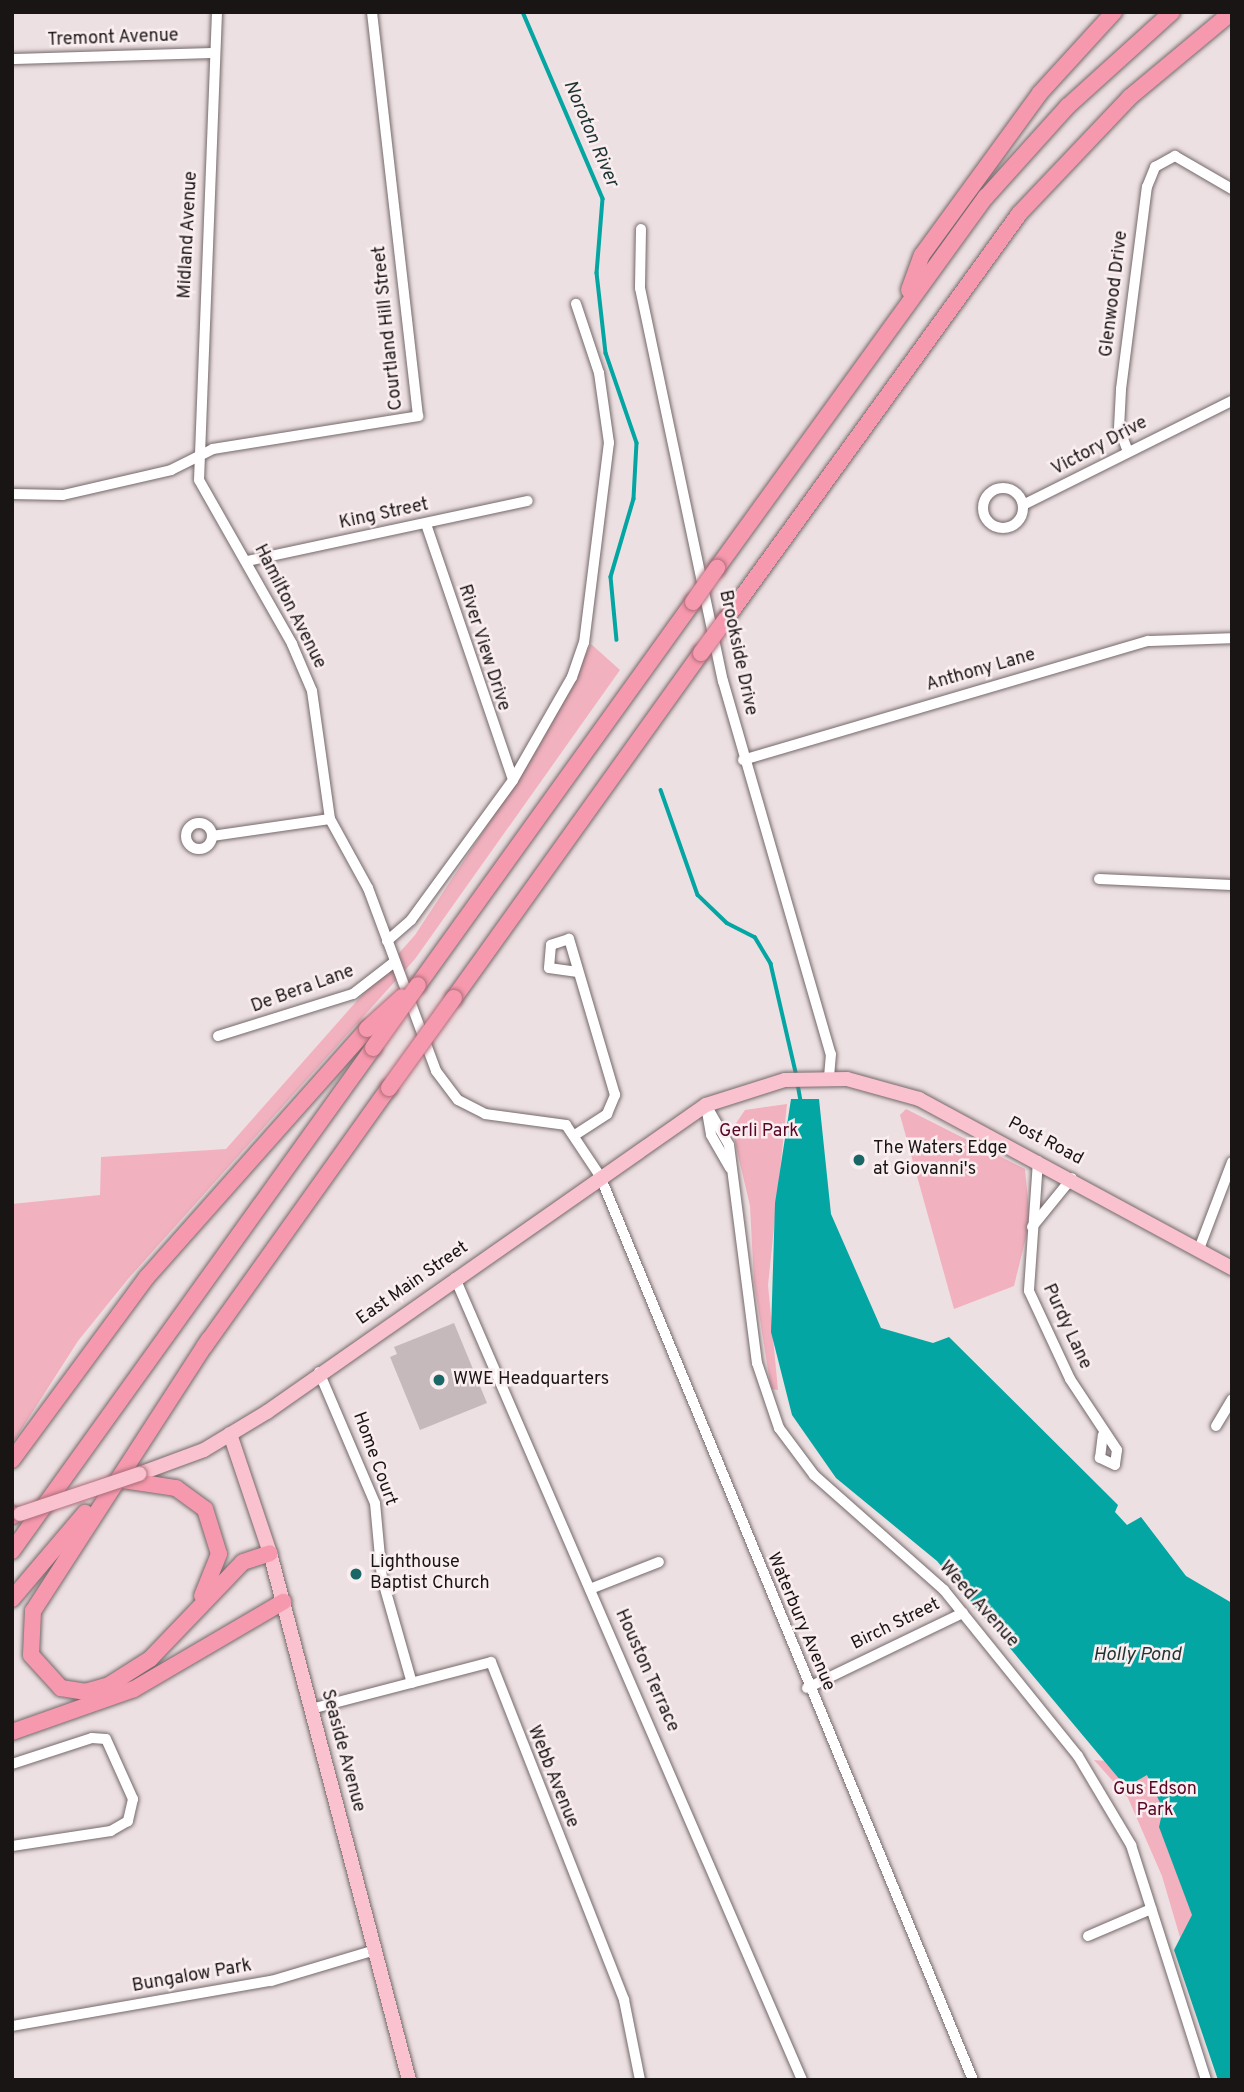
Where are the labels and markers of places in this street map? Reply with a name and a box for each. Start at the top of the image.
place label: The Waters Edge at Giovanni's [873,1139,1008,1182]
marker: The Waters Edge at Giovanni's [851,1152,867,1168]
place label: WWE Headquarters [453,1369,609,1391]
marker: WWE Headquarters [431,1372,447,1388]
place label: Lighthouse Baptist Church [370,1553,490,1596]
marker: Lighthouse Baptist Church [348,1566,364,1582]

